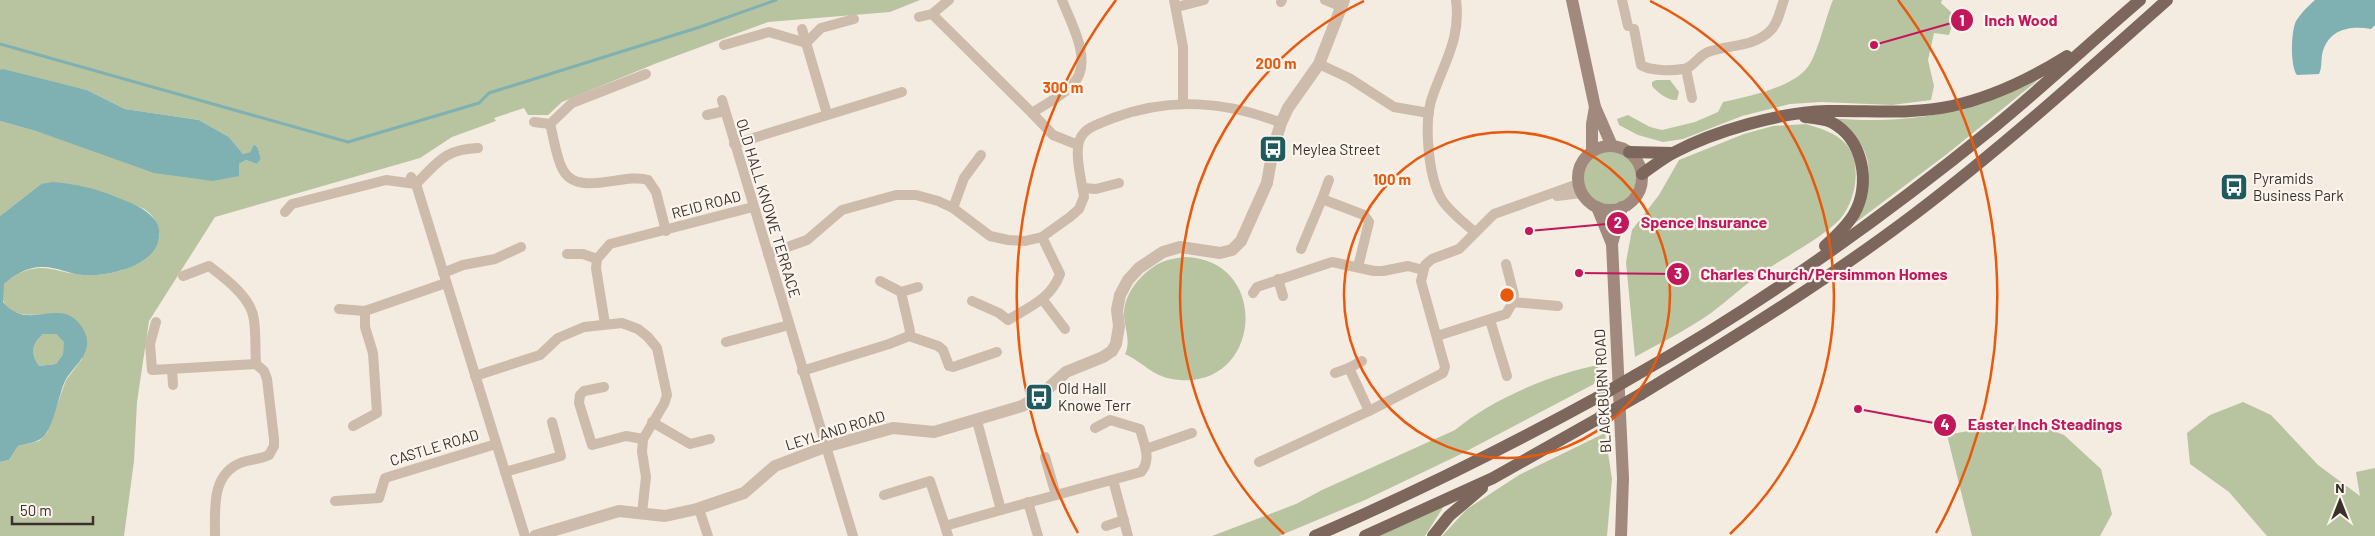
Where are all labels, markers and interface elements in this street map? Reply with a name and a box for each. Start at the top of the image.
callout: Inch Wood [1950,5,2068,36]
text: Inch Wood [1984,10,2058,29]
text: 1 [1959,11,1965,29]
text: 200 m [1255,54,1297,72]
text: 300 m [1043,78,1083,96]
street label: OLD HALL KNOWE TERRACE [733,116,805,300]
bus stop icon: Meylea Street [1258,134,1288,164]
place label: Meylea Street [1292,140,1380,158]
place label: Pyramids Business Park [2253,169,2344,204]
text: 100 m [1373,170,1411,188]
bus stop icon: Pyramids Business Park [2219,172,2249,202]
street label: REID ROAD [669,186,743,222]
callout: Spence Insurance [1605,207,1777,238]
text: Spence Insurance [1641,212,1768,231]
text: 2 [1614,213,1622,231]
callout: Charles Church/Persimmon Homes [1665,259,1957,290]
text: 3 [1674,264,1682,282]
text: Charles Church/Persimmon Homes [1700,264,1948,283]
centre of rings [1498,286,1516,304]
street label: BLACKBURN ROAD [1590,329,1614,453]
place label: Old Hall Knowe Terr [1058,379,1132,414]
bus stop icon: Old Hall Knowe Terr [1024,382,1054,412]
street label: LEYLAND ROAD [783,406,887,454]
callout: Easter Inch Steadings [1932,409,2132,440]
text: Easter Inch Steadings [1968,414,2122,433]
text: 4 [1940,415,1950,433]
street label: CASTLE ROAD [387,425,481,469]
north arrow [2315,476,2365,526]
text: N [2335,479,2345,496]
scale bar [12,494,94,526]
text: 50 m [20,501,52,519]

